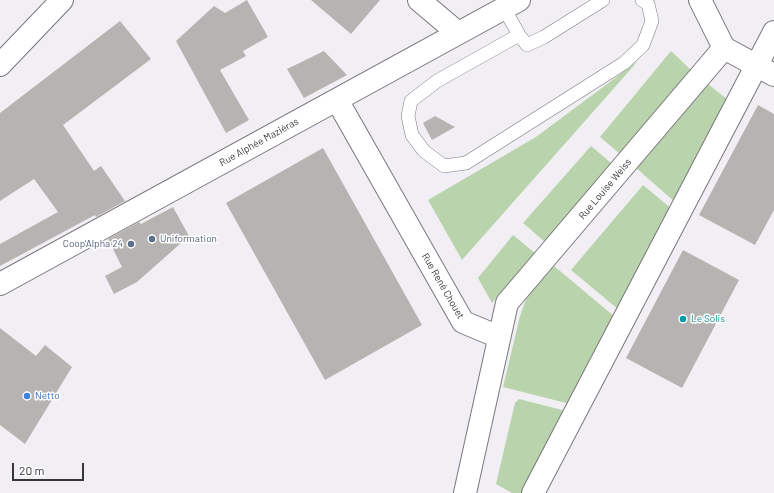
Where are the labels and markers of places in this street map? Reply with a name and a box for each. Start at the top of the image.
place label: Uniformation [160,233,217,245]
marker: Uniformation [147,234,157,244]
place label: Coop'Alpha 24 [63,238,123,250]
marker: Coop'Alpha 24 [126,239,136,249]
place label: Le Solis [691,313,725,325]
marker: Le Solis [678,314,688,324]
place label: Netto [35,390,60,402]
marker: Netto [22,391,32,401]

